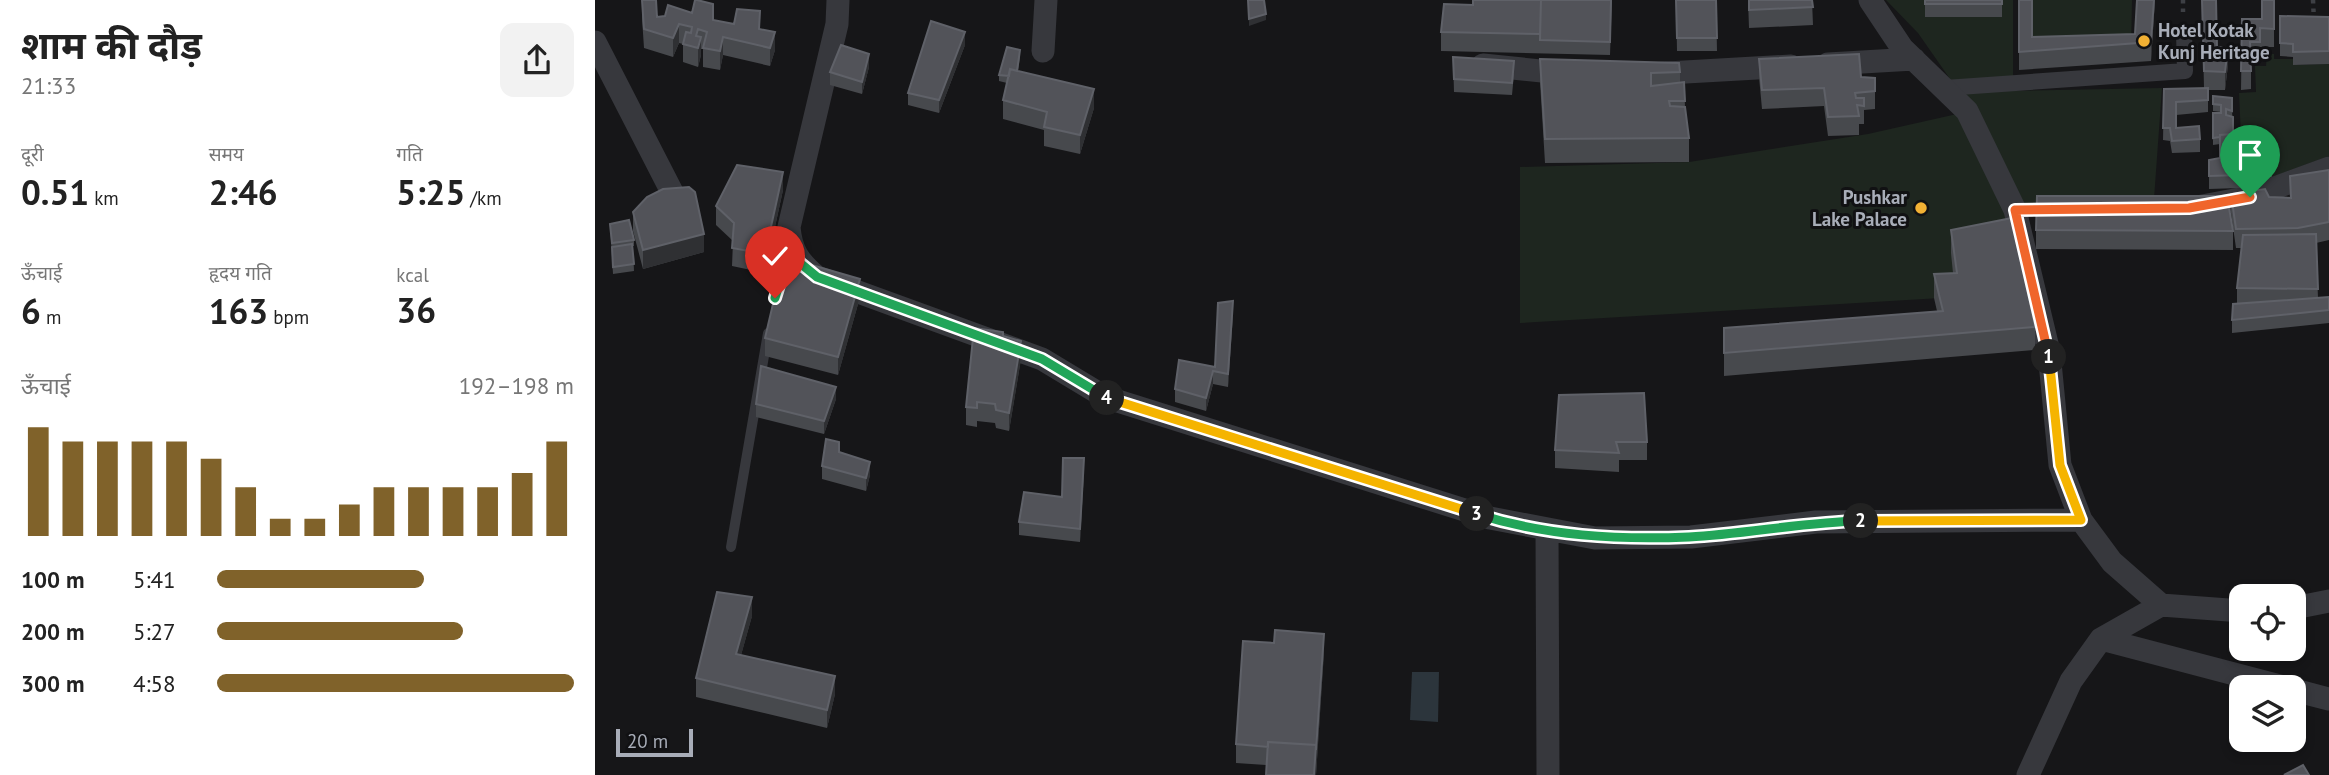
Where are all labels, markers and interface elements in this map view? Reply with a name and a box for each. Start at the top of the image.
place label: Hotel Kotak Kunj Heritage [2158,18,2270,64]
text: शाम की दौड़ [21,20,202,69]
button: share [500,23,574,97]
marker: Hotel Kotak Kunj Heritage [2136,33,2152,49]
text: 21:33 [21,71,76,100]
pin [2220,125,2280,197]
icon: arrive [2231,136,2269,174]
text: दूरी [21,142,44,166]
text: समय [209,142,244,166]
text: गति [396,142,423,166]
text: 0.51 [21,169,89,215]
text: 2:46 [209,169,278,215]
text: 5:25 [396,169,465,215]
place label: Pushkar Lake Palace [1812,185,1907,231]
text: km [89,186,119,210]
text: /km [465,186,502,210]
marker: Pushkar Lake Palace [1913,200,1929,216]
pin [745,226,805,298]
icon: check [756,237,794,275]
text: ऊँचाई [21,261,62,285]
text: हृदय गति [209,261,272,285]
text: kcal [396,263,429,287]
text: 36 [396,287,436,333]
text: 6 [21,288,41,334]
text: 163 [209,288,268,334]
text: m [41,305,61,329]
text: bpm [268,305,309,329]
pin: 1 [2031,340,2067,374]
text: 1 [2043,344,2054,368]
text: ऊँचाई [21,371,71,400]
text: 192–198 m [459,371,574,400]
pin: 4 [1089,380,1125,416]
text: 4 [1101,385,1112,409]
pin: 3 [1459,496,1495,532]
text: 3 [1471,501,1482,525]
pin: 2 [1843,504,1879,538]
text: 2 [1855,508,1866,532]
text: 100 m [21,565,84,594]
text: 5:41 [133,565,176,594]
map controls [2229,584,2306,752]
button: locate [2229,584,2306,661]
text: 200 m [21,617,84,646]
text: 5:27 [133,617,176,646]
text: 300 m [21,669,84,698]
text: 4:58 [133,669,176,698]
button: layers [2229,675,2306,752]
scale bar [616,726,693,758]
text: 20 m [627,729,668,753]

